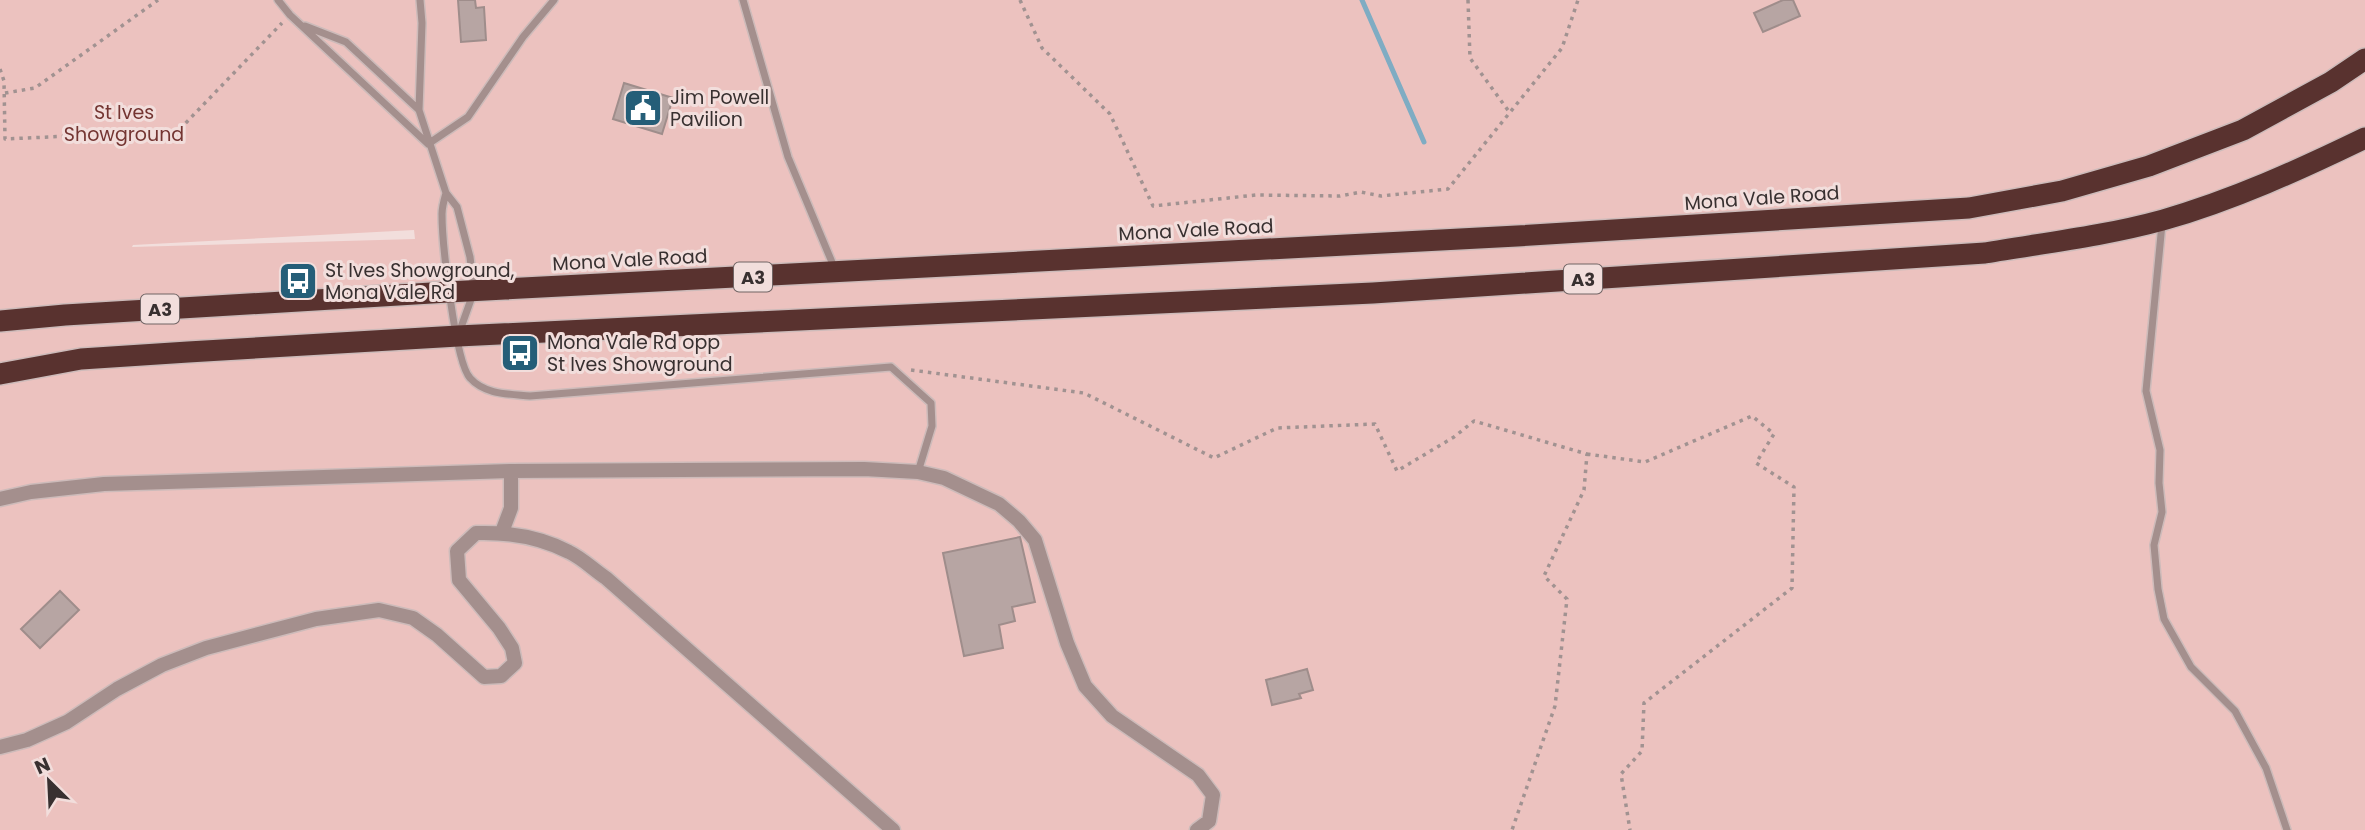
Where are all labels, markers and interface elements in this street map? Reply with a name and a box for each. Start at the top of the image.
place label: Jim Powell Pavilion [670,84,769,133]
public building icon: Jim Powell Pavilion [622,87,664,129]
park label: St Ives Showground [64,99,184,148]
street label: Mona Vale Road [1684,179,1840,217]
street label: Mona Vale Road [1118,212,1274,248]
street label: Mona Vale Road [552,242,708,278]
place label: St Ives Showground, Mona Vale Rd [325,257,515,306]
bus stop icon: St Ives Showground, Mona Vale Rd [277,260,319,302]
road number: A3 [734,262,772,292]
road number: A3 [1564,264,1602,293]
road number: A3 [141,295,179,324]
place label: Mona Vale Rd opp St Ives Showground [547,329,733,378]
bus stop icon: Mona Vale Rd opp St Ives Showground [499,332,541,374]
north arrow [14,746,84,816]
text: N [30,751,54,781]

